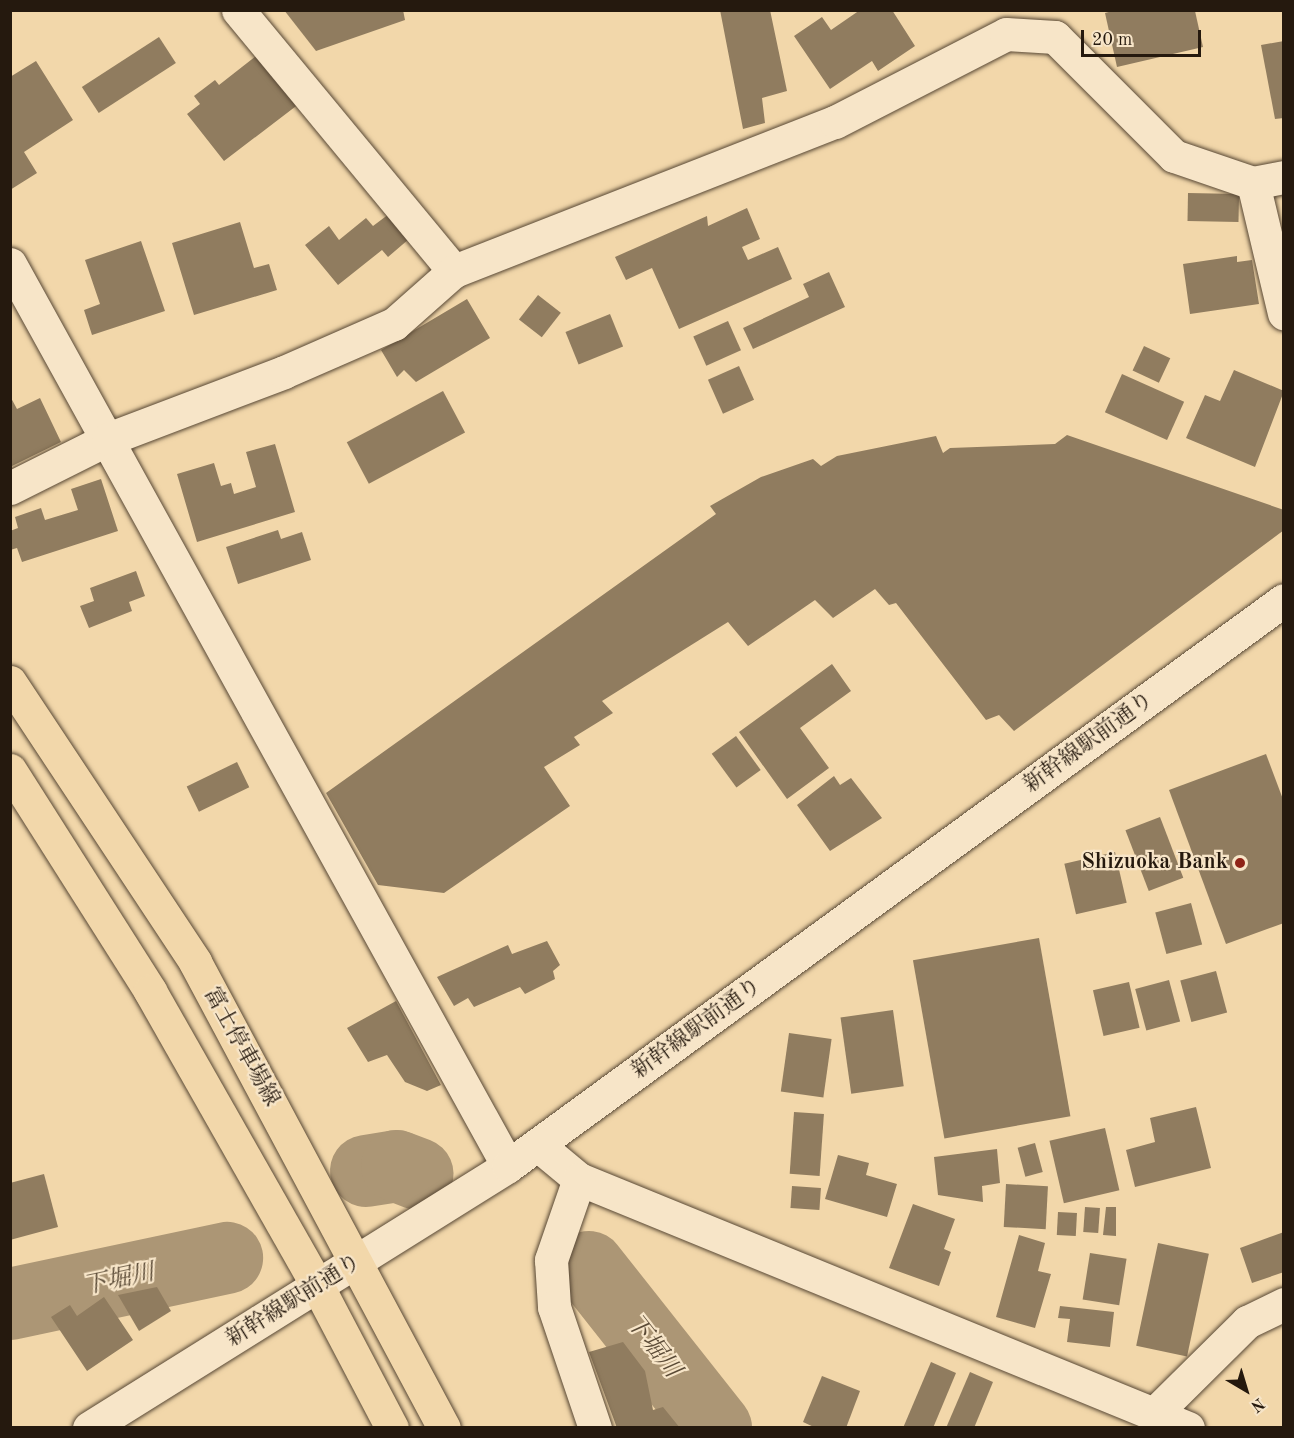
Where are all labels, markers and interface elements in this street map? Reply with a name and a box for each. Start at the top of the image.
scale bar [1084,18,1204,56]
text: 20 m [1092,31,1132,49]
street label: 新幹線駅前通り [1019,687,1159,799]
place label: Shizuoka Bank [1081,850,1228,876]
marker: Shizuoka Bank [1233,856,1247,870]
street label: 新幹線駅前通り [627,973,767,1085]
street label: 富士停車場線 [197,983,285,1111]
street label: 新幹線駅前通り [222,1249,366,1353]
water label: 下堀川 [81,1259,157,1303]
water label: 下堀川 [618,1310,686,1384]
north arrow [1216,1360,1276,1420]
text: N [1247,1394,1267,1414]

